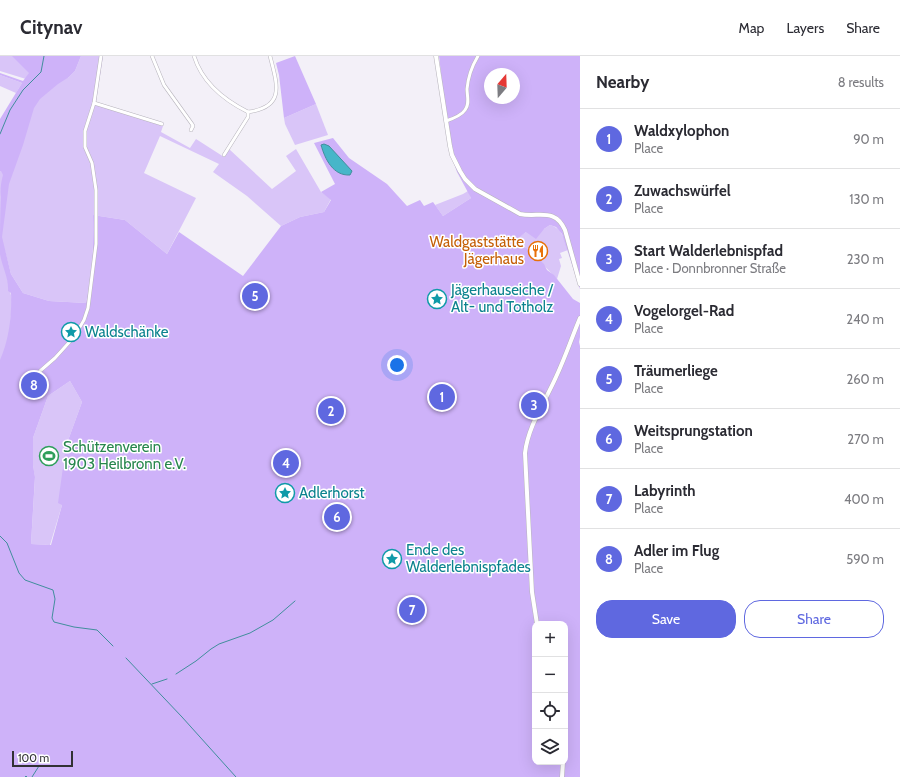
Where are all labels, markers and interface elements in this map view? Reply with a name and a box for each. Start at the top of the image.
text: Citynav [20,16,82,39]
text: Map [739,19,764,37]
text: Layers [786,19,824,37]
text: Share [846,19,880,37]
north arrow [484,68,520,104]
text: Nearby [596,72,649,92]
text: 8 results [838,74,884,90]
text: Waldxylophon [634,122,729,140]
text: 1 [607,131,611,147]
text: 90 m [853,131,884,147]
text: Place [634,140,663,156]
text: Zuwachswürfel [634,182,731,200]
text: 2 [606,191,612,207]
text: 130 m [849,191,884,207]
text: Place [634,200,663,216]
place label: Waldgaststätte Jägerhaus [429,233,524,268]
restaurant icon: Waldgaststätte Jägerhaus [527,240,549,262]
text: Start Walderlebnispfad [634,242,783,260]
text: 3 [605,251,613,267]
text: 230 m [847,251,884,267]
text: Place · Donnbronner Straße [634,260,786,276]
pin: 5 [242,281,268,311]
place label: Jägerhauseiche / Alt- und Totholz [450,281,554,316]
place icon: Jägerhauseiche / Alt- und Totholz [426,288,448,310]
text: Vogelorgel-Rad [634,302,734,320]
text: 4 [605,311,613,327]
text: 240 m [846,311,884,327]
text: Place [634,320,663,336]
place icon: Waldschänke [60,321,82,343]
place label: Waldschänke [85,323,169,341]
your location [387,355,407,375]
text: Träumerliege [634,362,718,380]
pin: 8 [21,370,47,400]
text: 5 [606,371,612,387]
text: 260 m [846,371,884,387]
text: Place [634,380,663,396]
pin: 1 [429,382,455,412]
pin: 3 [521,390,547,420]
pin: 2 [318,396,344,426]
text: Weitsprungstation [634,422,753,440]
text: 6 [605,431,613,447]
text: 270 m [847,431,884,447]
place label: Schützenverein 1903 Heilbronn e.V. [63,438,186,473]
text: Place [634,440,663,456]
sports icon: Schützenverein 1903 Heilbronn e.V. [38,445,60,467]
pin: 4 [273,448,299,478]
place icon: Adlerhorst [274,482,296,504]
text: Labyrinth [634,482,696,500]
place label: Adlerhorst [299,484,365,502]
text: 7 [606,491,612,507]
text: 400 m [844,491,884,507]
text: Place [634,500,663,516]
pin: 6 [324,502,350,532]
place label: Ende des Walderlebnispfades [406,541,531,576]
text: Adler im Flug [634,542,719,560]
place icon: Ende des Walderlebnispfades [381,548,403,570]
text: 8 [605,551,613,567]
text: 590 m [846,551,884,567]
text: Place [634,560,663,576]
pin: 7 [399,595,425,625]
button: Save [596,600,736,638]
button: Share [744,600,884,638]
map controls [532,621,568,765]
button: + [532,621,568,657]
button: − [532,657,568,693]
button: locate [532,693,568,729]
button: layers [532,729,568,765]
scale bar [12,749,73,768]
text: 100 m [18,751,49,765]

